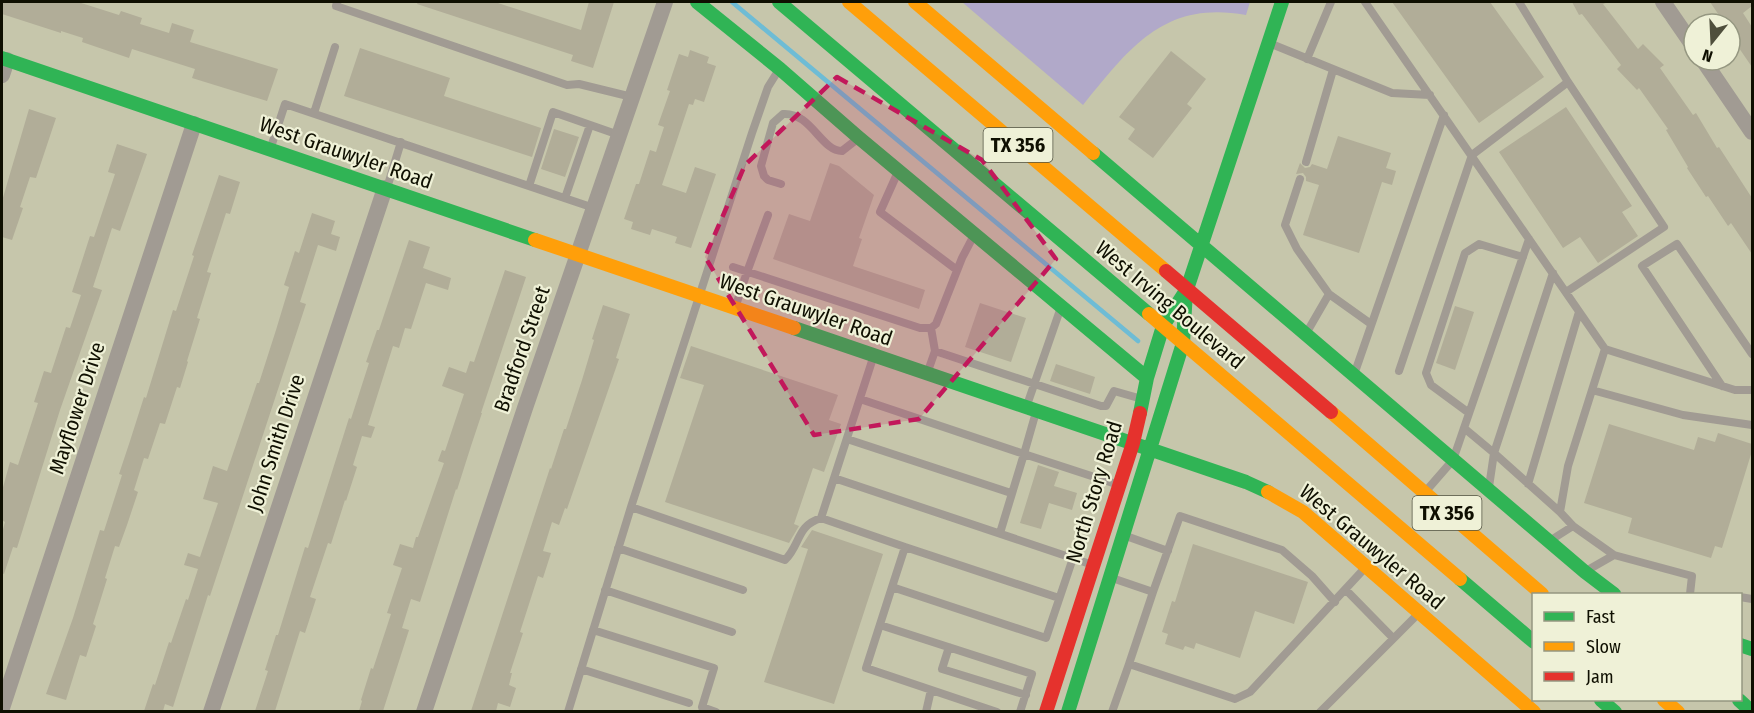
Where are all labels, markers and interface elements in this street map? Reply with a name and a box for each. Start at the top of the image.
north arrow [1682,12,1742,72]
text: N [1700,45,1715,66]
street label: West Grauwyler Road [256,111,436,195]
road number: TX 356 [984,128,1052,162]
street label: West Irving Boulevard [1090,235,1250,375]
street label: West Grauwyler Road [716,268,896,352]
street label: Bradford Street [488,282,556,415]
street label: Mayflower Drive [43,339,111,477]
street label: John Smith Drive [242,371,310,515]
street label: North Story Road [1060,418,1128,566]
street label: West Grauwyler Road [1294,479,1450,615]
road number: TX 356 [1412,496,1482,530]
legend [1532,593,1742,701]
text: Fast [1586,606,1615,628]
text: Slow [1586,636,1621,658]
text: Jam [1586,666,1614,688]

